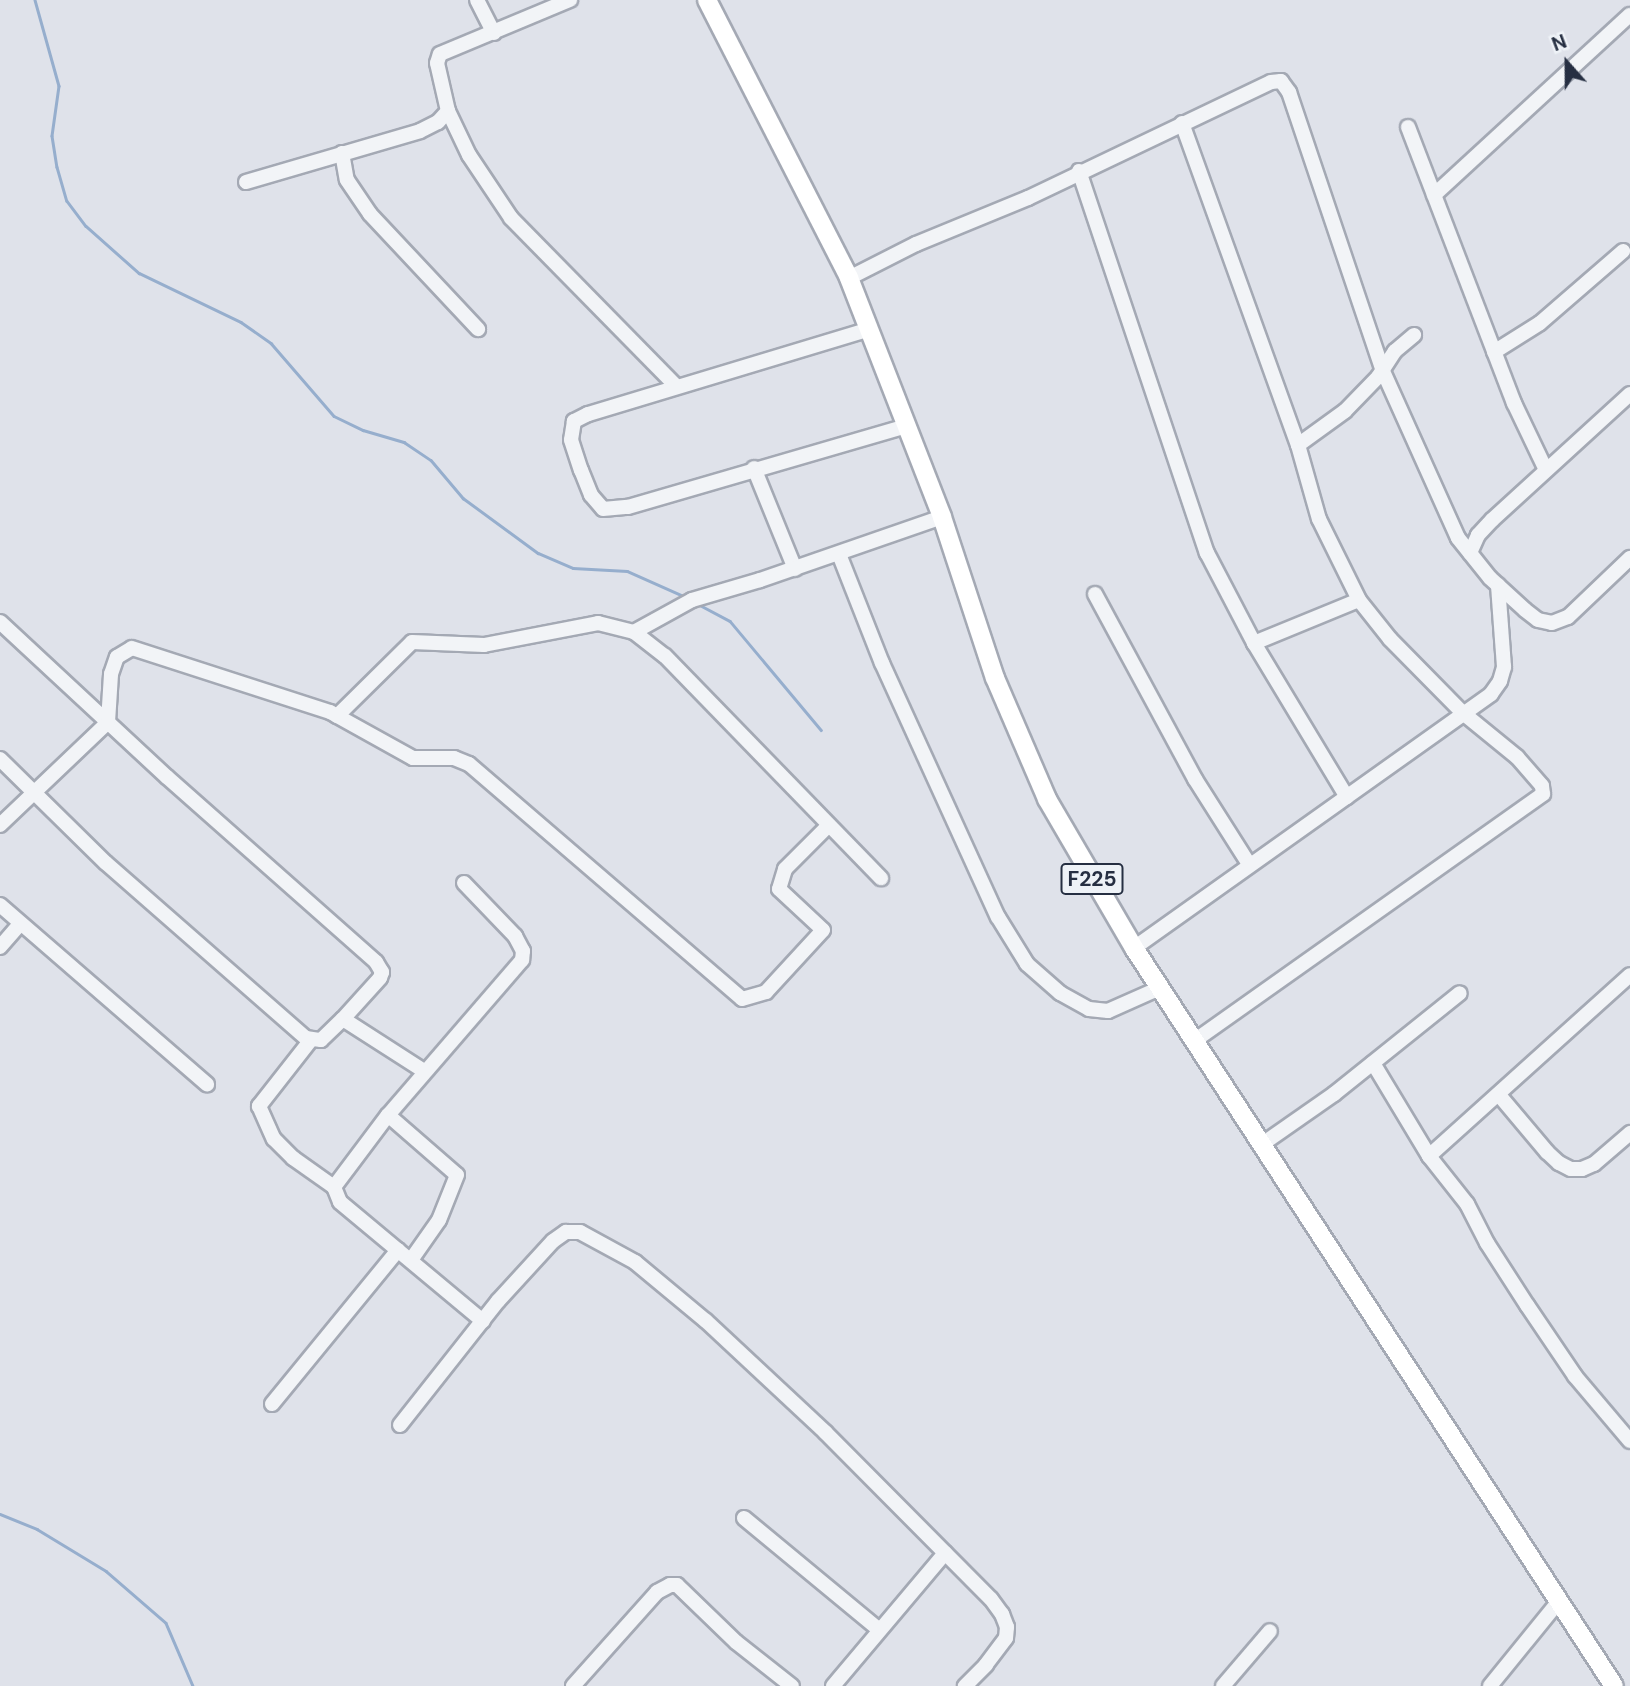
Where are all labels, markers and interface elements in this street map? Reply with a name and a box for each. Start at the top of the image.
north arrow [1532,28,1602,98]
text: N [1548,29,1570,57]
road number: F225 [1060,862,1124,896]

